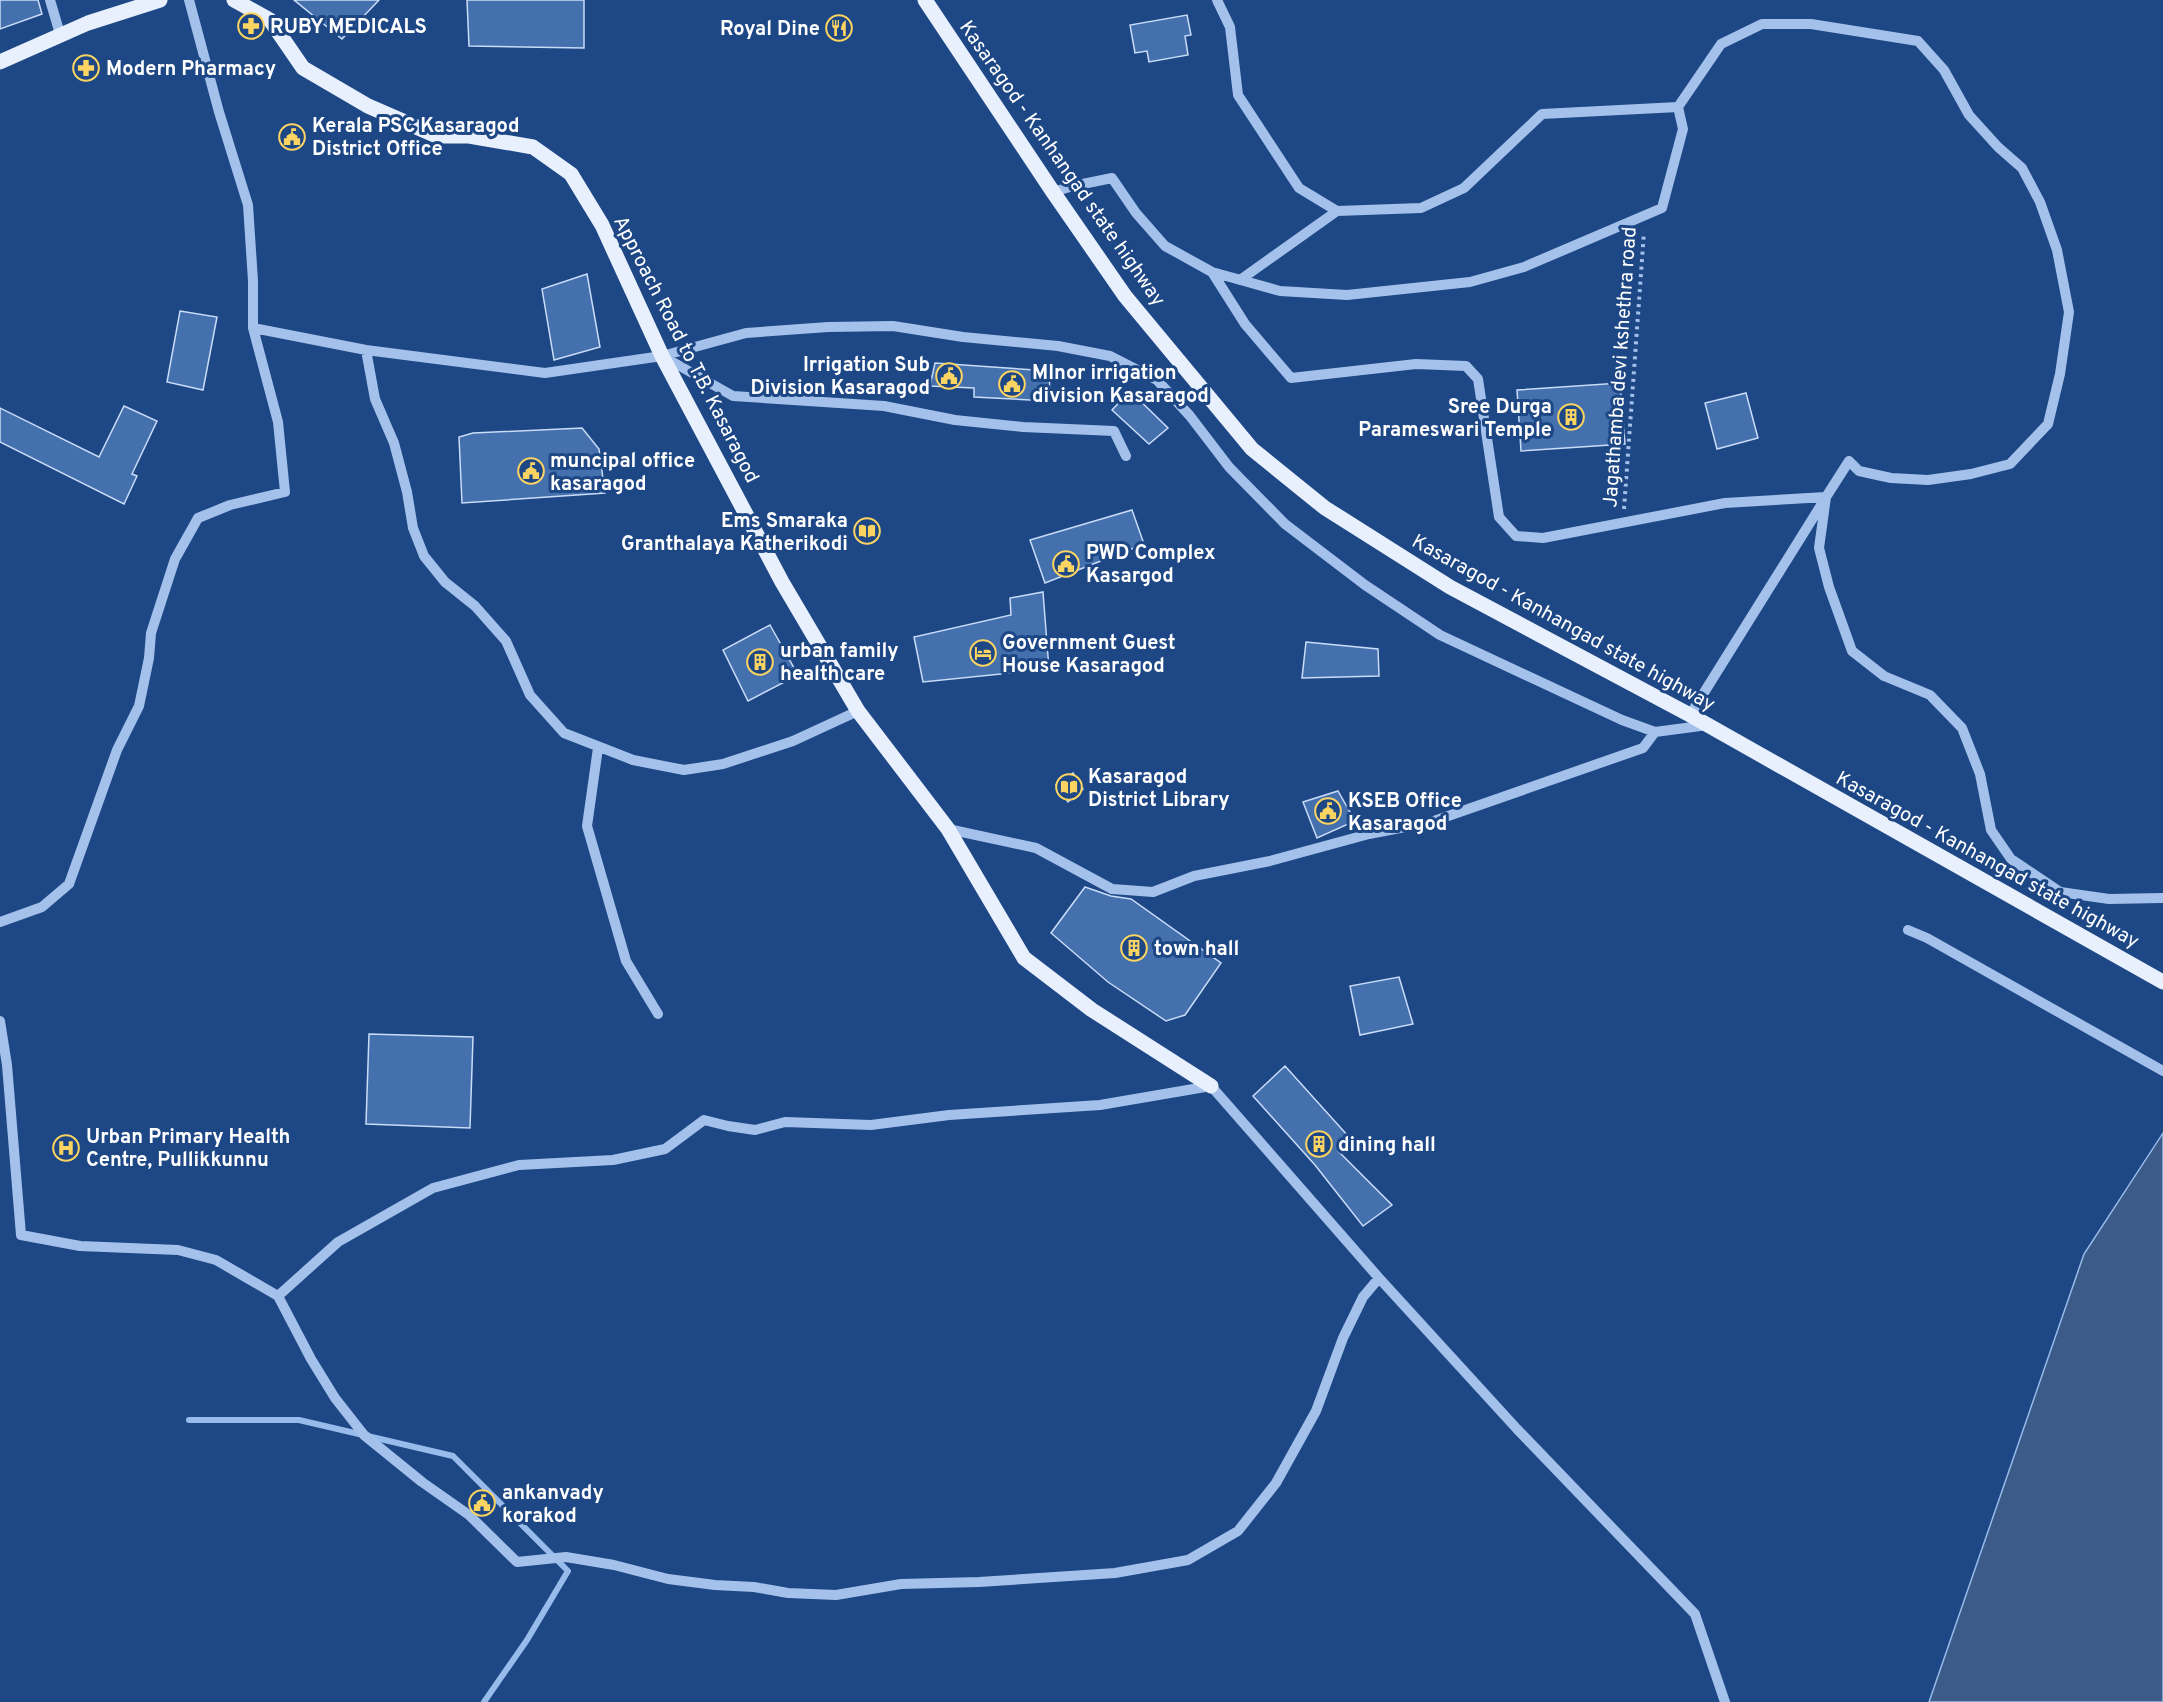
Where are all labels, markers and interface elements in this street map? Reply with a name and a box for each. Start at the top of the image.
pharmacy icon: RUBY MEDICALS [236,11,266,41]
restaurant icon: Royal Dine [824,13,854,43]
place label: RUBY MEDICALS [270,15,427,41]
street label: Kasaragod - Kanhangad state highway [952,16,1170,312]
place label: Royal Dine [720,17,820,43]
pharmacy icon: Modern Pharmacy [71,53,101,83]
place label: Modern Pharmacy [106,57,276,83]
place label: Kerala PSC Kasaragod District Office [312,114,520,163]
public building icon: Kerala PSC Kasaragod District Office [277,122,307,152]
street label: Approach Road to T.B. Kasaragod [606,212,764,488]
street label: Jagathamba devi kshethra road [1598,226,1644,509]
place label: Irrigation Sub Division Kasaragod [750,353,930,402]
public building icon: Irrigation Sub Division Kasaragod [934,361,964,391]
place label: MInor irrigation division Kasaragod [1032,361,1209,410]
public building icon: MInor irrigation division Kasaragod [997,369,1027,399]
place label: Sree Durga Parameswari Temple [1358,395,1552,444]
building icon: Sree Durga Parameswari Temple [1556,402,1586,432]
place label: muncipal office kasaragod [550,449,695,498]
public building icon: muncipal office kasaragod [516,456,546,486]
place label: Ems Smaraka Granthalaya Katherikodi [621,509,848,558]
library icon: Ems Smaraka Granthalaya Katherikodi [852,516,882,546]
street label: Kasaragod - Kanhangad state highway [1407,529,1719,718]
place label: PWD Complex Kasargod [1086,541,1215,590]
public building icon: PWD Complex Kasargod [1051,549,1081,579]
place label: Government Guest House Kasaragod [1002,631,1176,680]
hotel icon: Government Guest House Kasaragod [968,638,998,668]
place label: urban family health care [780,639,899,688]
building icon: urban family health care [745,647,775,677]
place label: Kasaragod District Library [1088,765,1230,814]
street label: Kasaragod - Kanhangad state highway [1831,766,2143,955]
library icon: Kasaragod District Library [1054,772,1084,802]
place label: KSEB Office Kasaragod [1348,789,1462,838]
public building icon: KSEB Office Kasaragod [1313,796,1343,826]
building icon: town hall [1119,933,1149,963]
place label: town hall [1154,937,1239,963]
place label: Urban Primary Health Centre, Pullikkunnu [86,1125,290,1174]
building icon: dining hall [1304,1129,1334,1159]
hospital icon: Urban Primary Health Centre, Pullikkunnu [51,1133,81,1163]
place label: dining hall [1338,1133,1436,1159]
place label: ankanvady korakod [502,1481,604,1530]
public building icon: ankanvady korakod [467,1488,497,1518]

